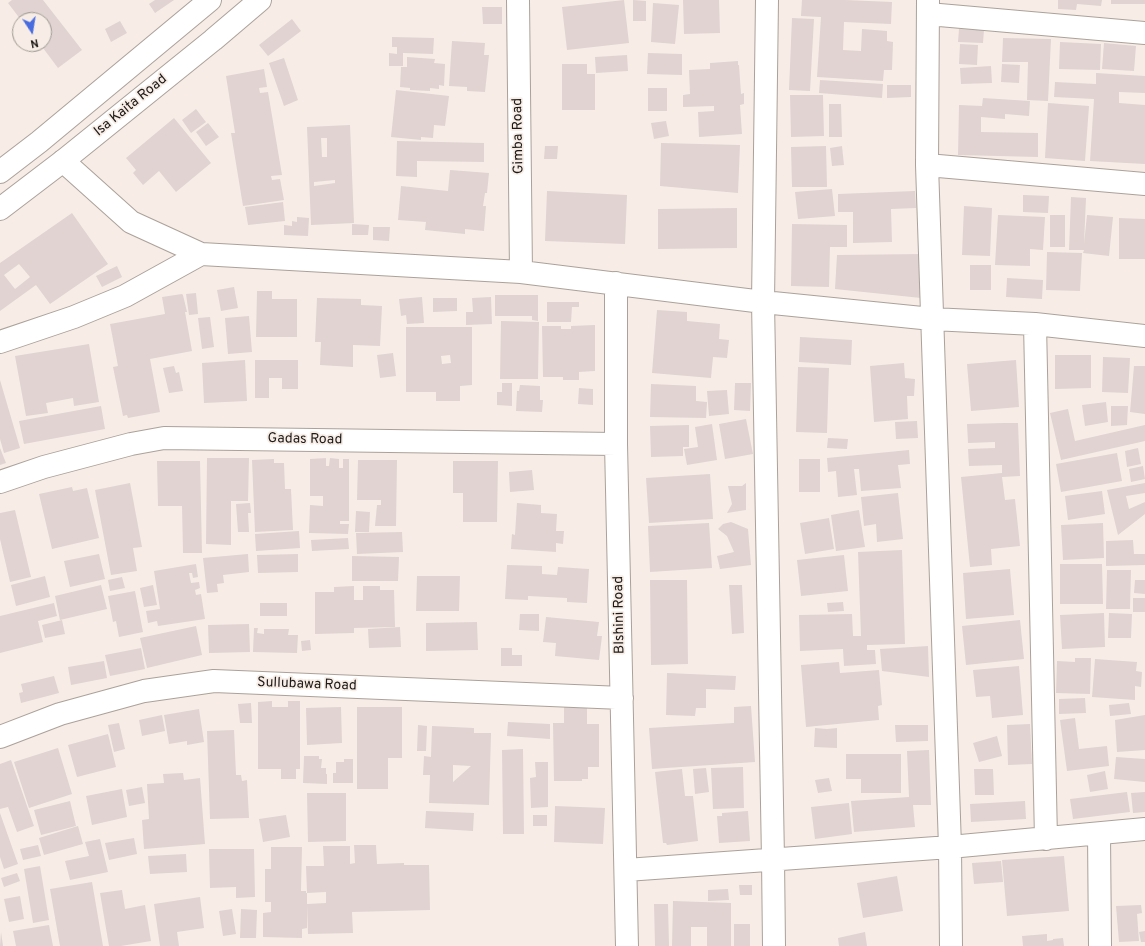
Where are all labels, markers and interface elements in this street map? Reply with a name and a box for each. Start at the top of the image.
north arrow [12,12,52,52]
text: N [29,35,40,50]
street label: Isa Kaita Road [91,71,171,141]
street label: Gimba Road [510,98,528,174]
street label: Gadas Road [268,431,342,449]
street label: BIshini Road [611,576,629,654]
street label: Sullubawa Road [257,675,357,695]

